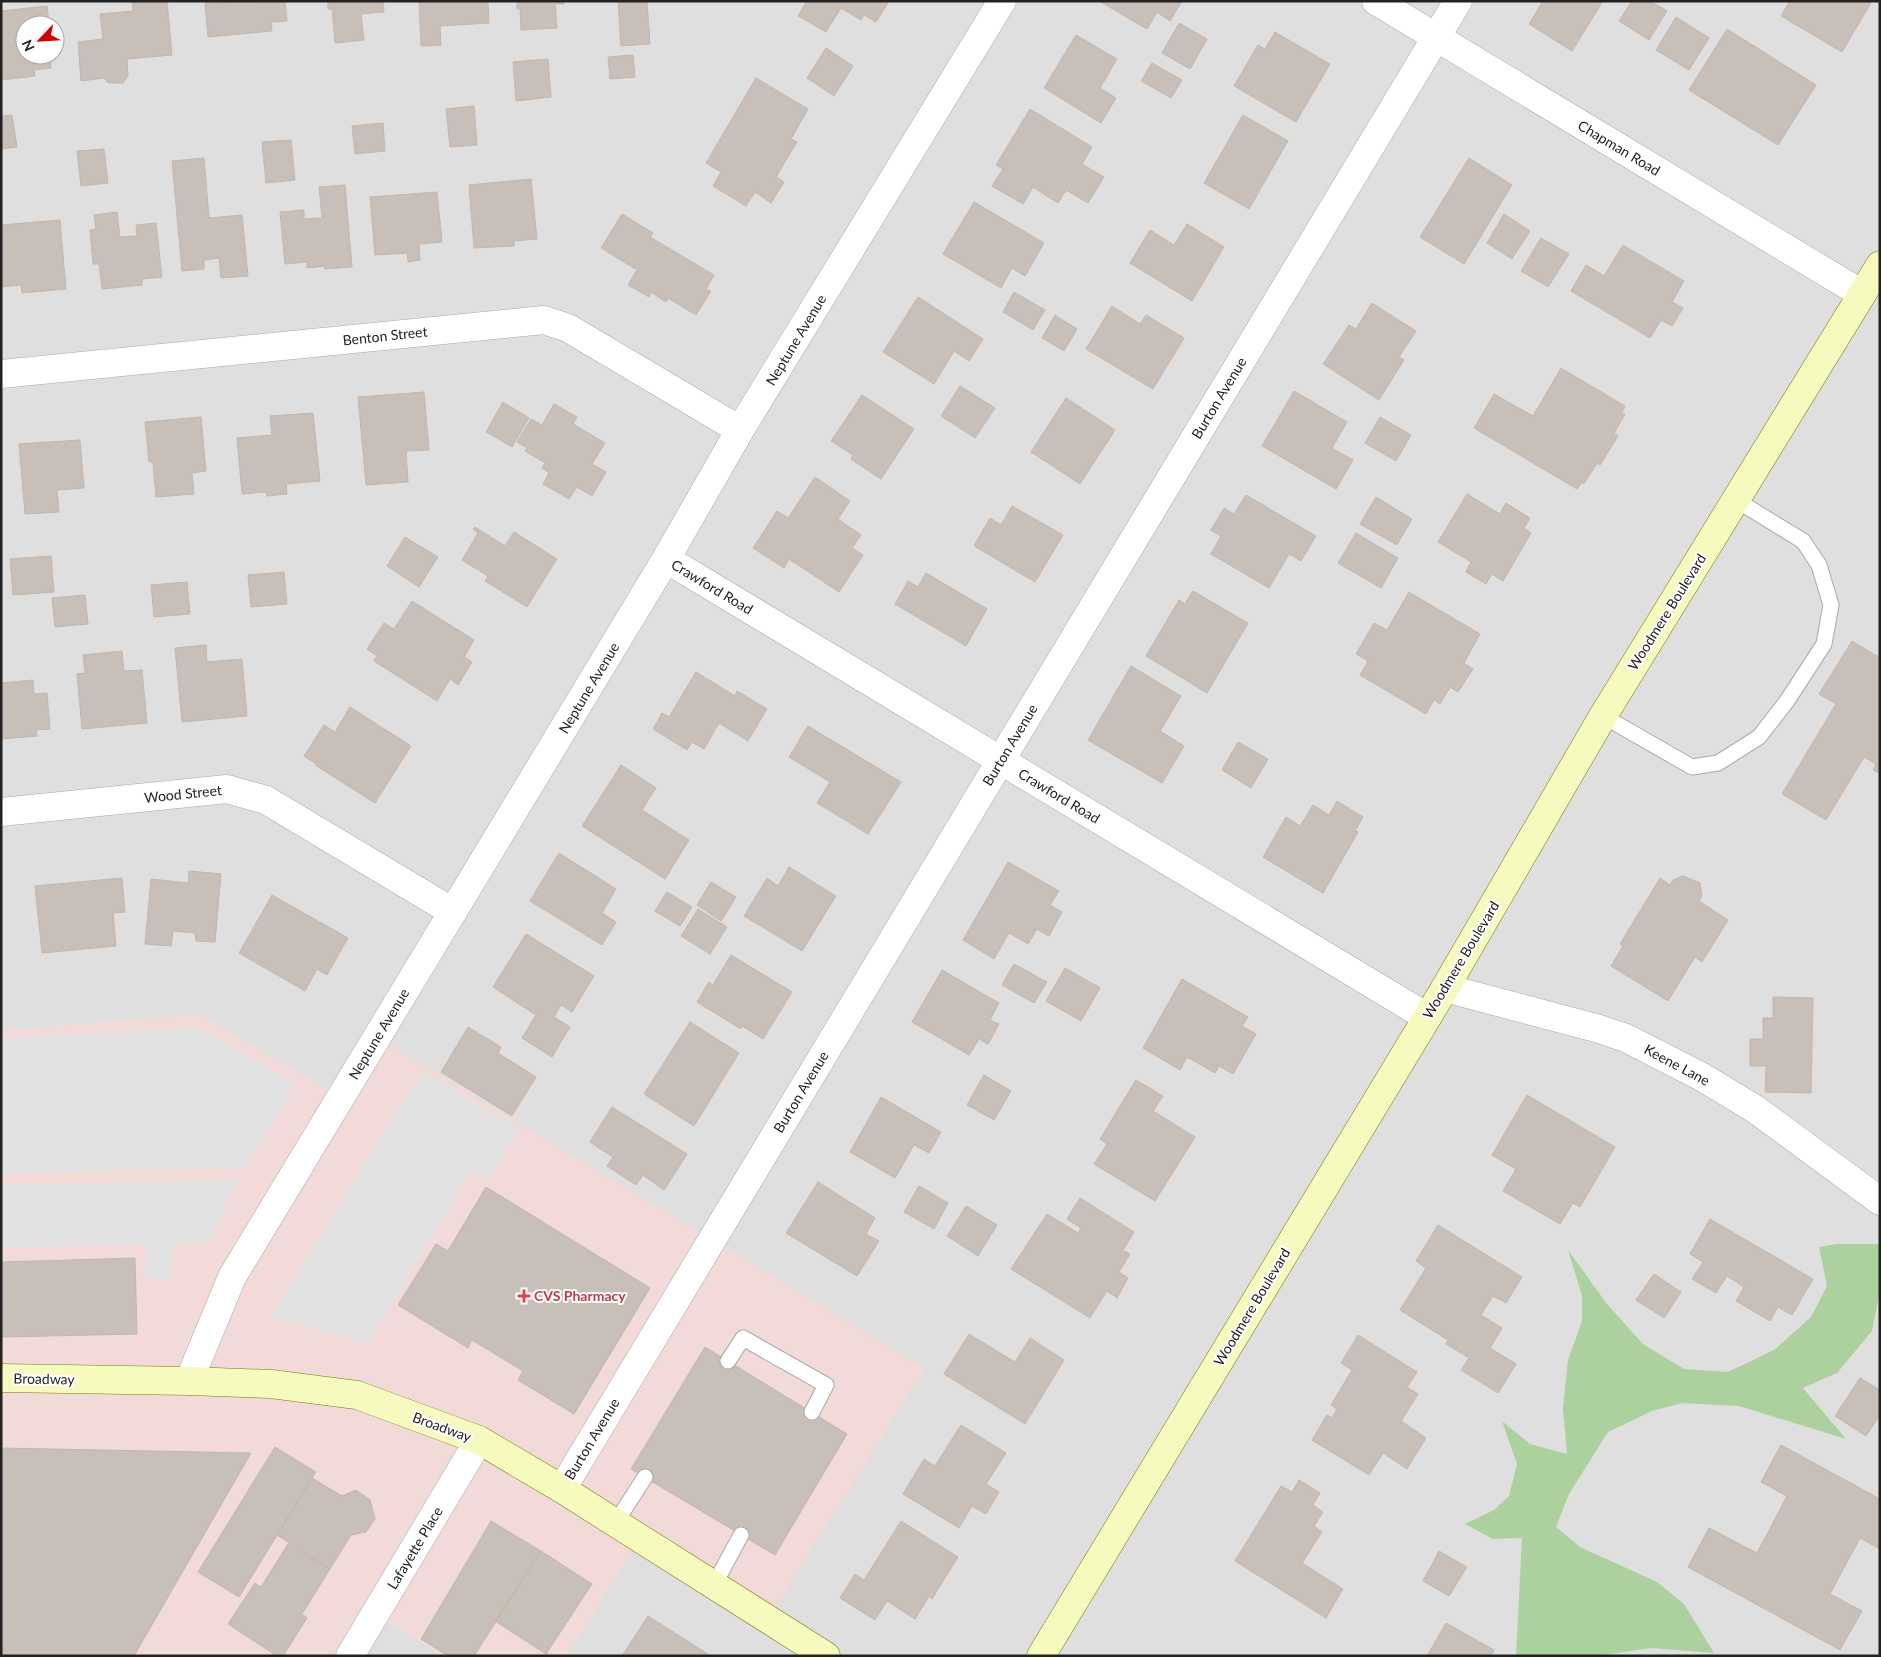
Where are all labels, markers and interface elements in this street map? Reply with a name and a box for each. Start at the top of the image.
north arrow [15,15,65,65]
text: N [18,37,38,54]
street label: Chapman Road [1575,116,1663,179]
street label: Neptune Avenue [762,291,829,388]
street label: Benton Street [342,323,428,348]
street label: Burton Avenue [1188,354,1250,442]
street label: Woodmere Boulevard [1624,550,1709,673]
street label: Crawford Road [668,556,756,618]
street label: Neptune Avenue [555,639,622,736]
street label: Burton Avenue [979,701,1041,789]
street label: Crawford Road [1015,765,1103,827]
street label: Wood Street [143,781,223,806]
street label: Woodmere Boulevard [1419,898,1502,1022]
street label: Neptune Avenue [345,985,412,1082]
street label: Keene Lane [1642,1040,1713,1089]
street label: Burton Avenue [770,1048,832,1136]
street label: Woodmere Boulevard [1210,1245,1293,1369]
place label: CVS Pharmacy [534,1287,626,1304]
marker: CVS Pharmacy [518,1290,530,1302]
street label: Broadway [13,1369,76,1388]
street label: Burton Avenue [561,1395,623,1483]
street label: Broadway [410,1408,475,1445]
street label: Lafayette Place [383,1503,446,1592]

